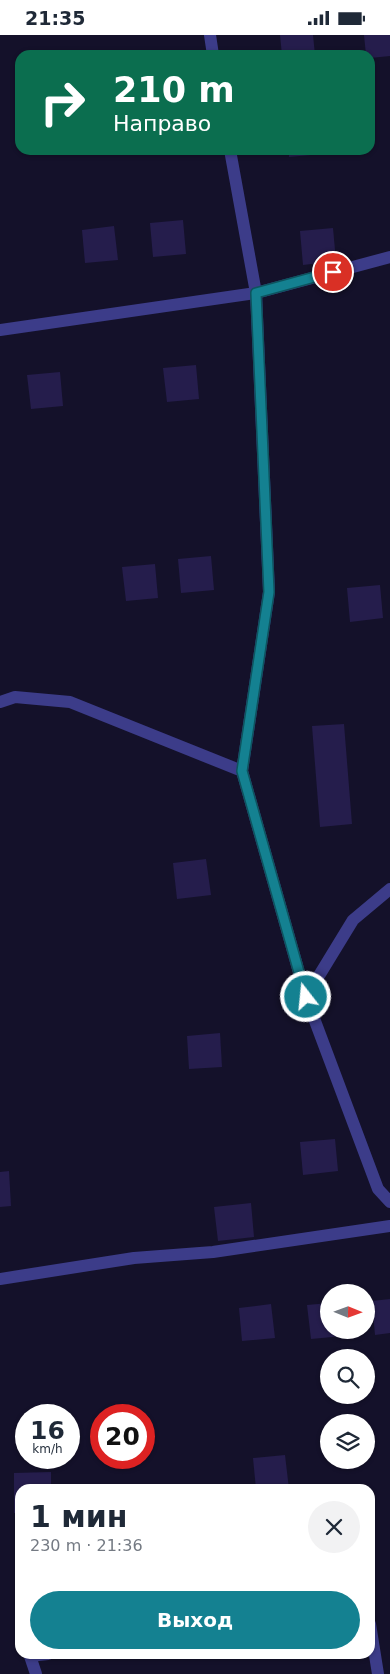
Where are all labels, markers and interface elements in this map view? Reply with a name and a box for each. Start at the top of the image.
text: 21:35 [25,7,85,29]
icon: right [30,70,95,135]
text: 210 m [113,70,235,110]
text: Направо [113,111,211,136]
pin [312,251,354,293]
icon: arrive [319,258,347,286]
position arrow [279,970,331,1022]
north arrow [320,1284,375,1339]
map controls [320,1284,375,1469]
button: search [320,1349,375,1404]
speed limit sign: 20 [90,1404,155,1469]
button: layers [320,1414,375,1469]
text: 16 [30,1416,65,1445]
text: km/h [32,1442,63,1456]
text: 1 мин [30,1499,128,1534]
button: close [308,1501,360,1553]
text: 230 m · 21:36 [30,1536,143,1555]
button: Выход [30,1591,360,1649]

